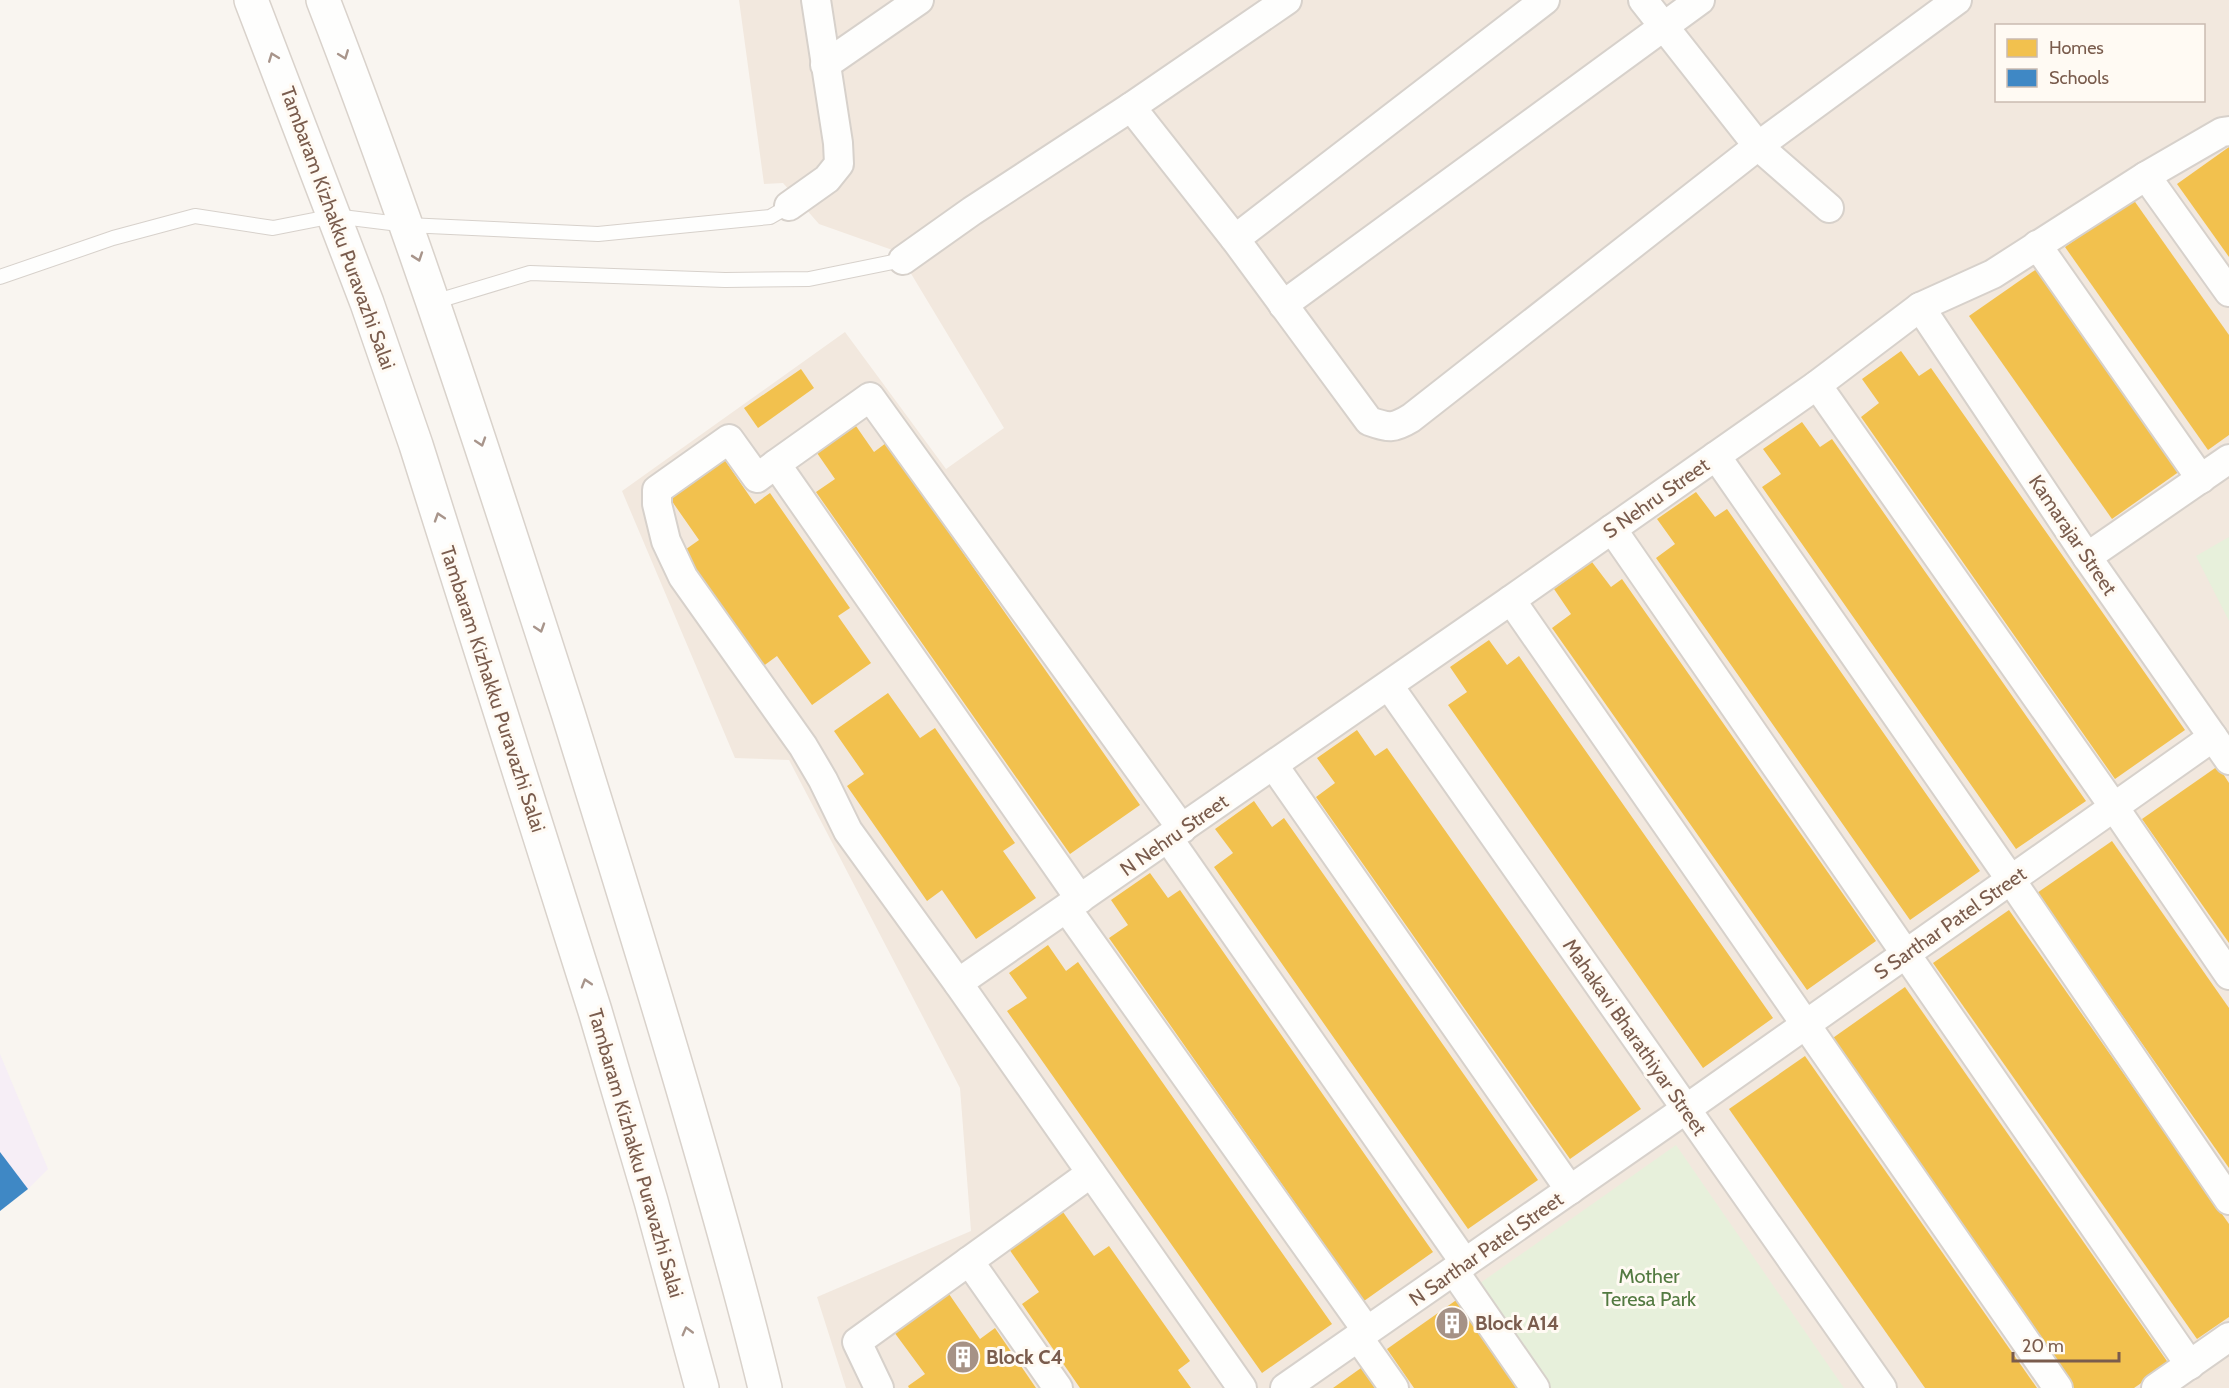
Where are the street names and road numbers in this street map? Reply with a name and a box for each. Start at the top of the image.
street label: Tambaram Kizhakku Puravazhi Salai [276,83,400,373]
street label: S Nehru Street [1598,453,1714,543]
street label: Kamarajar Street [2024,470,2122,600]
street label: Tambaram Kizhakku Puravazhi Salai [435,543,551,835]
street label: N Nehru Street [1115,789,1233,881]
street label: S Sarthar Patel Street [1869,861,2031,984]
street label: Mahakavi Bharathiyar Street [1558,934,1712,1140]
street label: Tambaram Kizhakku Puravazhi Salai [583,1006,689,1300]
street label: N Sarthar Patel Street [1404,1187,1568,1311]

